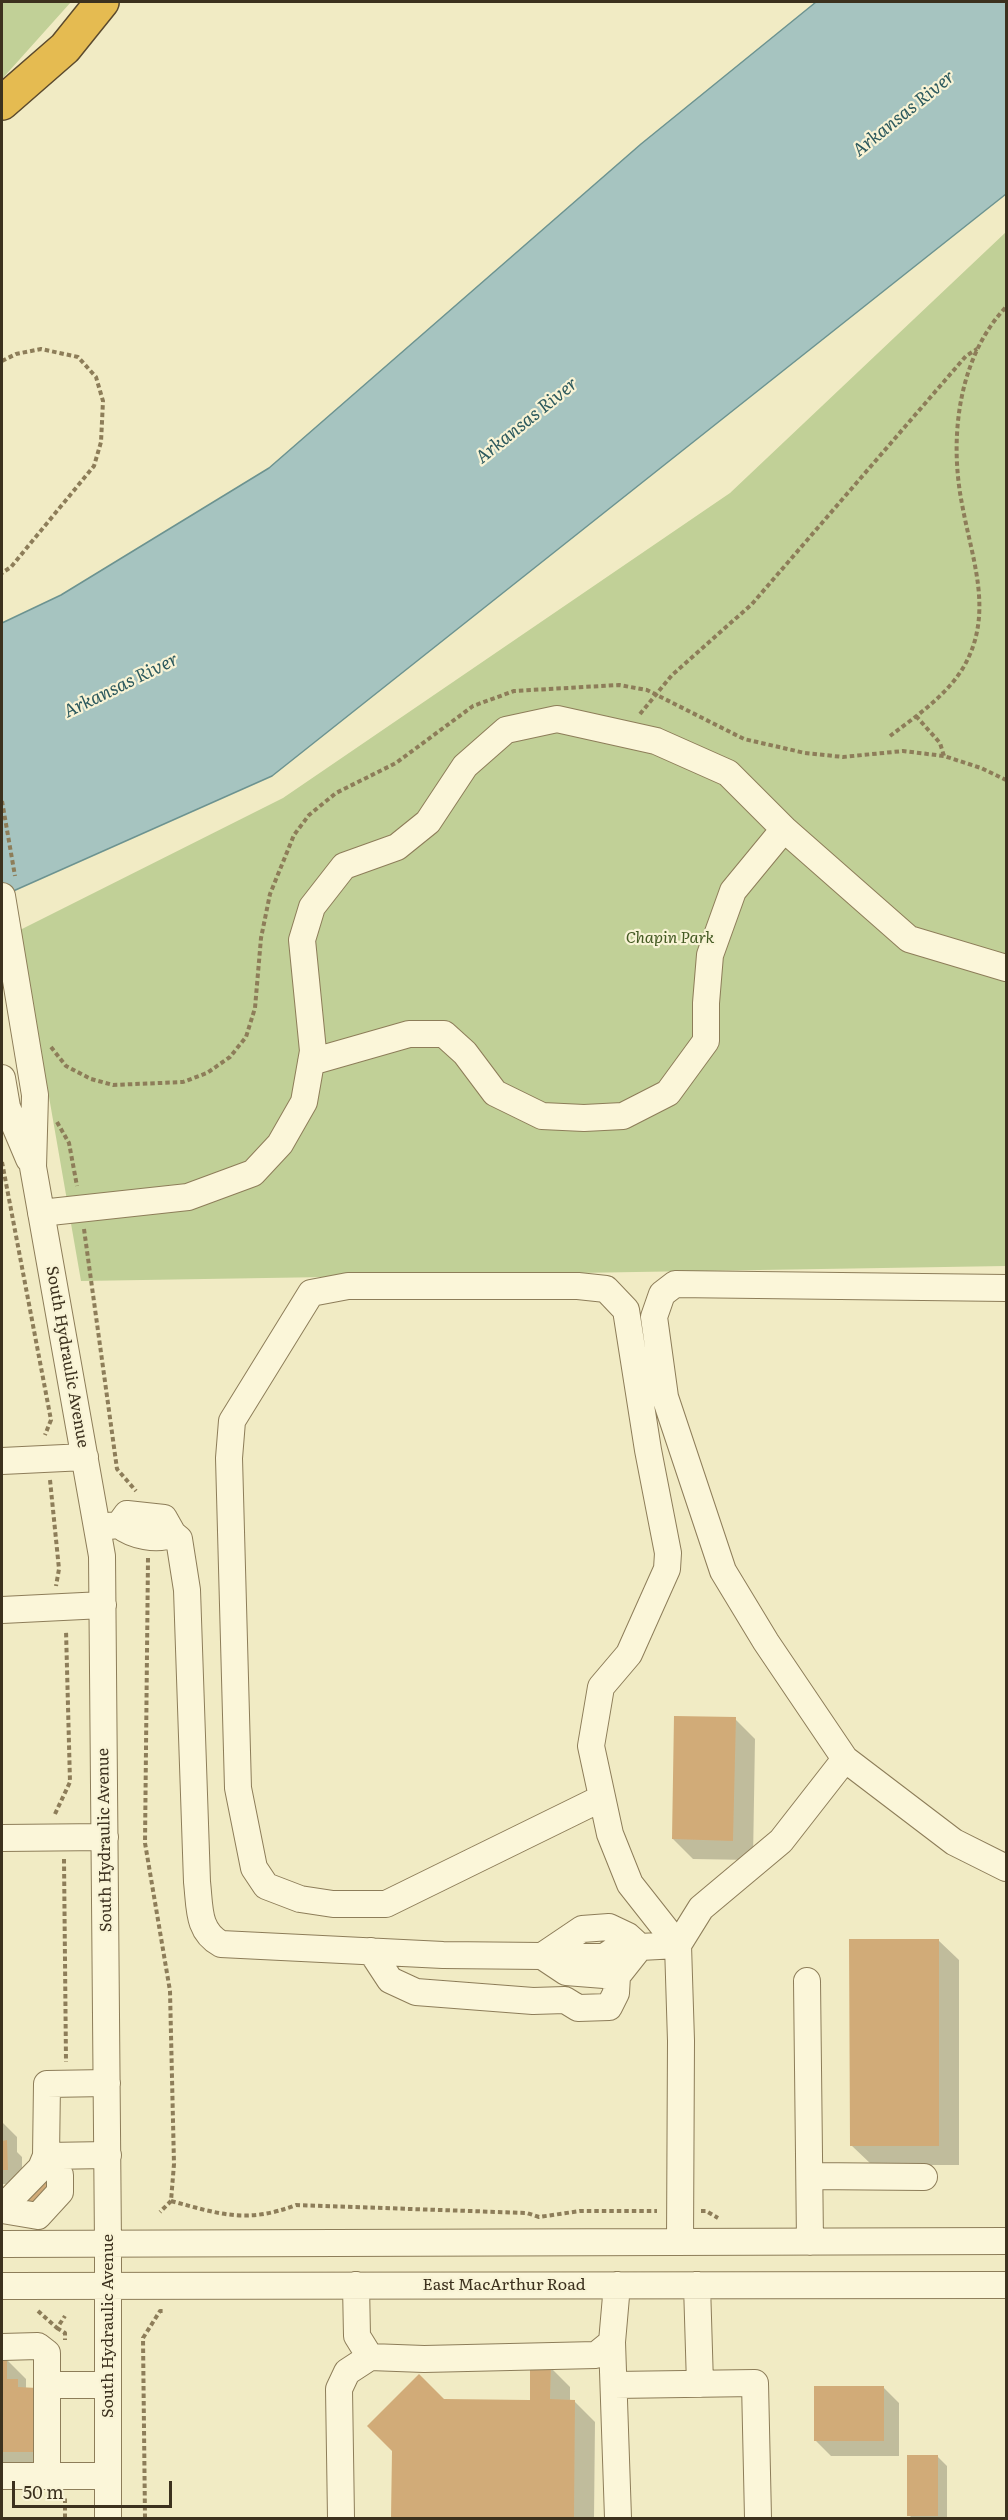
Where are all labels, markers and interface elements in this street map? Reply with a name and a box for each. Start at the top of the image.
water label: Arkansas River [849,66,959,162]
water label: Arkansas River [472,373,582,469]
water label: Arkansas River [60,649,182,723]
park label: Chapin Park [626,928,714,948]
street label: South Hydraulic Avenue [42,1265,92,1449]
street label: South Hydraulic Avenue [94,1748,116,1932]
street label: South Hydraulic Avenue [98,2234,118,2418]
street label: East MacArthur Road [422,2275,586,2295]
scale bar [15,2469,176,2507]
text: 50 m [23,2478,64,2505]

